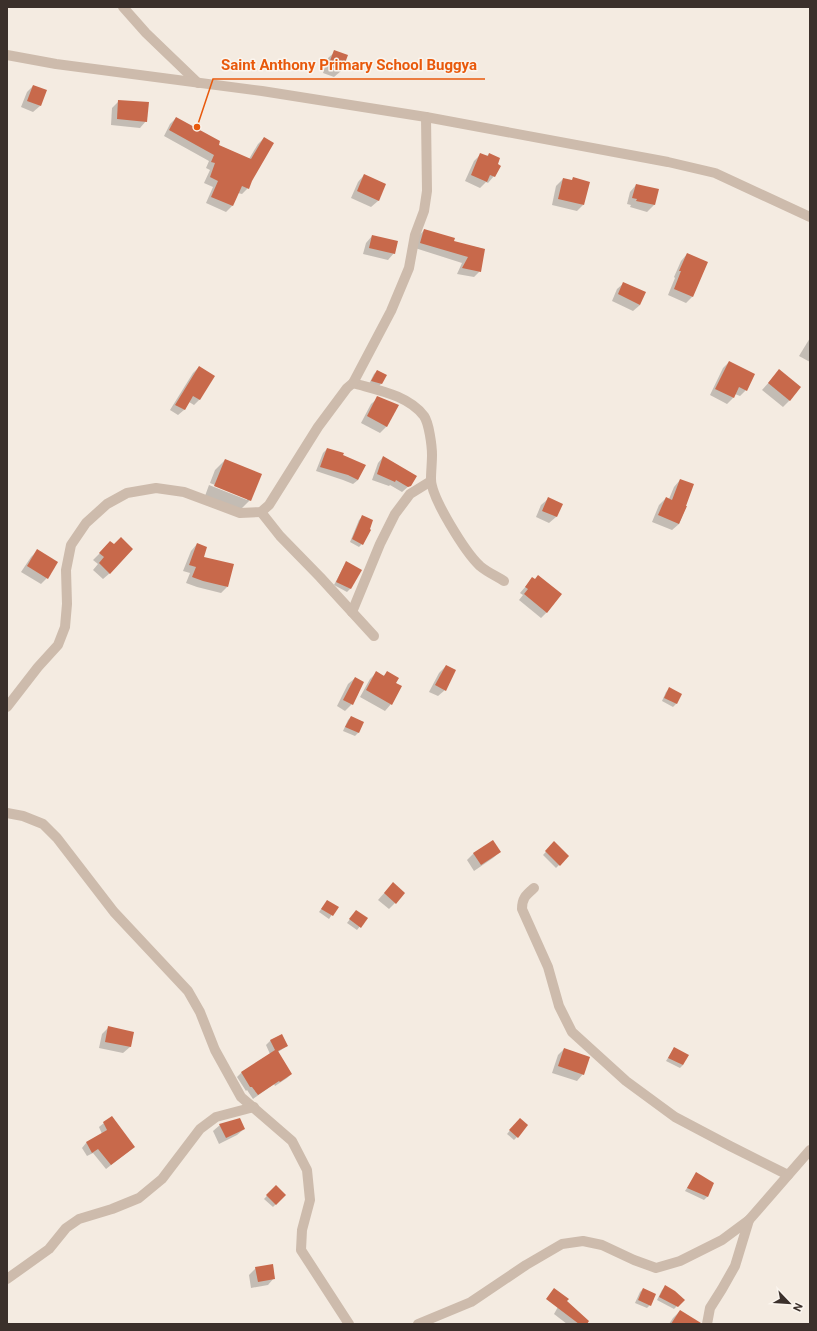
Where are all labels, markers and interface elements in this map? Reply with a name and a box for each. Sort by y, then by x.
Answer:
callout: Saint Anthony Primary School Buggya [213,52,485,79]
text: Saint Anthony Primary School Buggya [221,56,477,74]
north arrow [769,1283,809,1323]
text: N [790,1301,805,1313]

